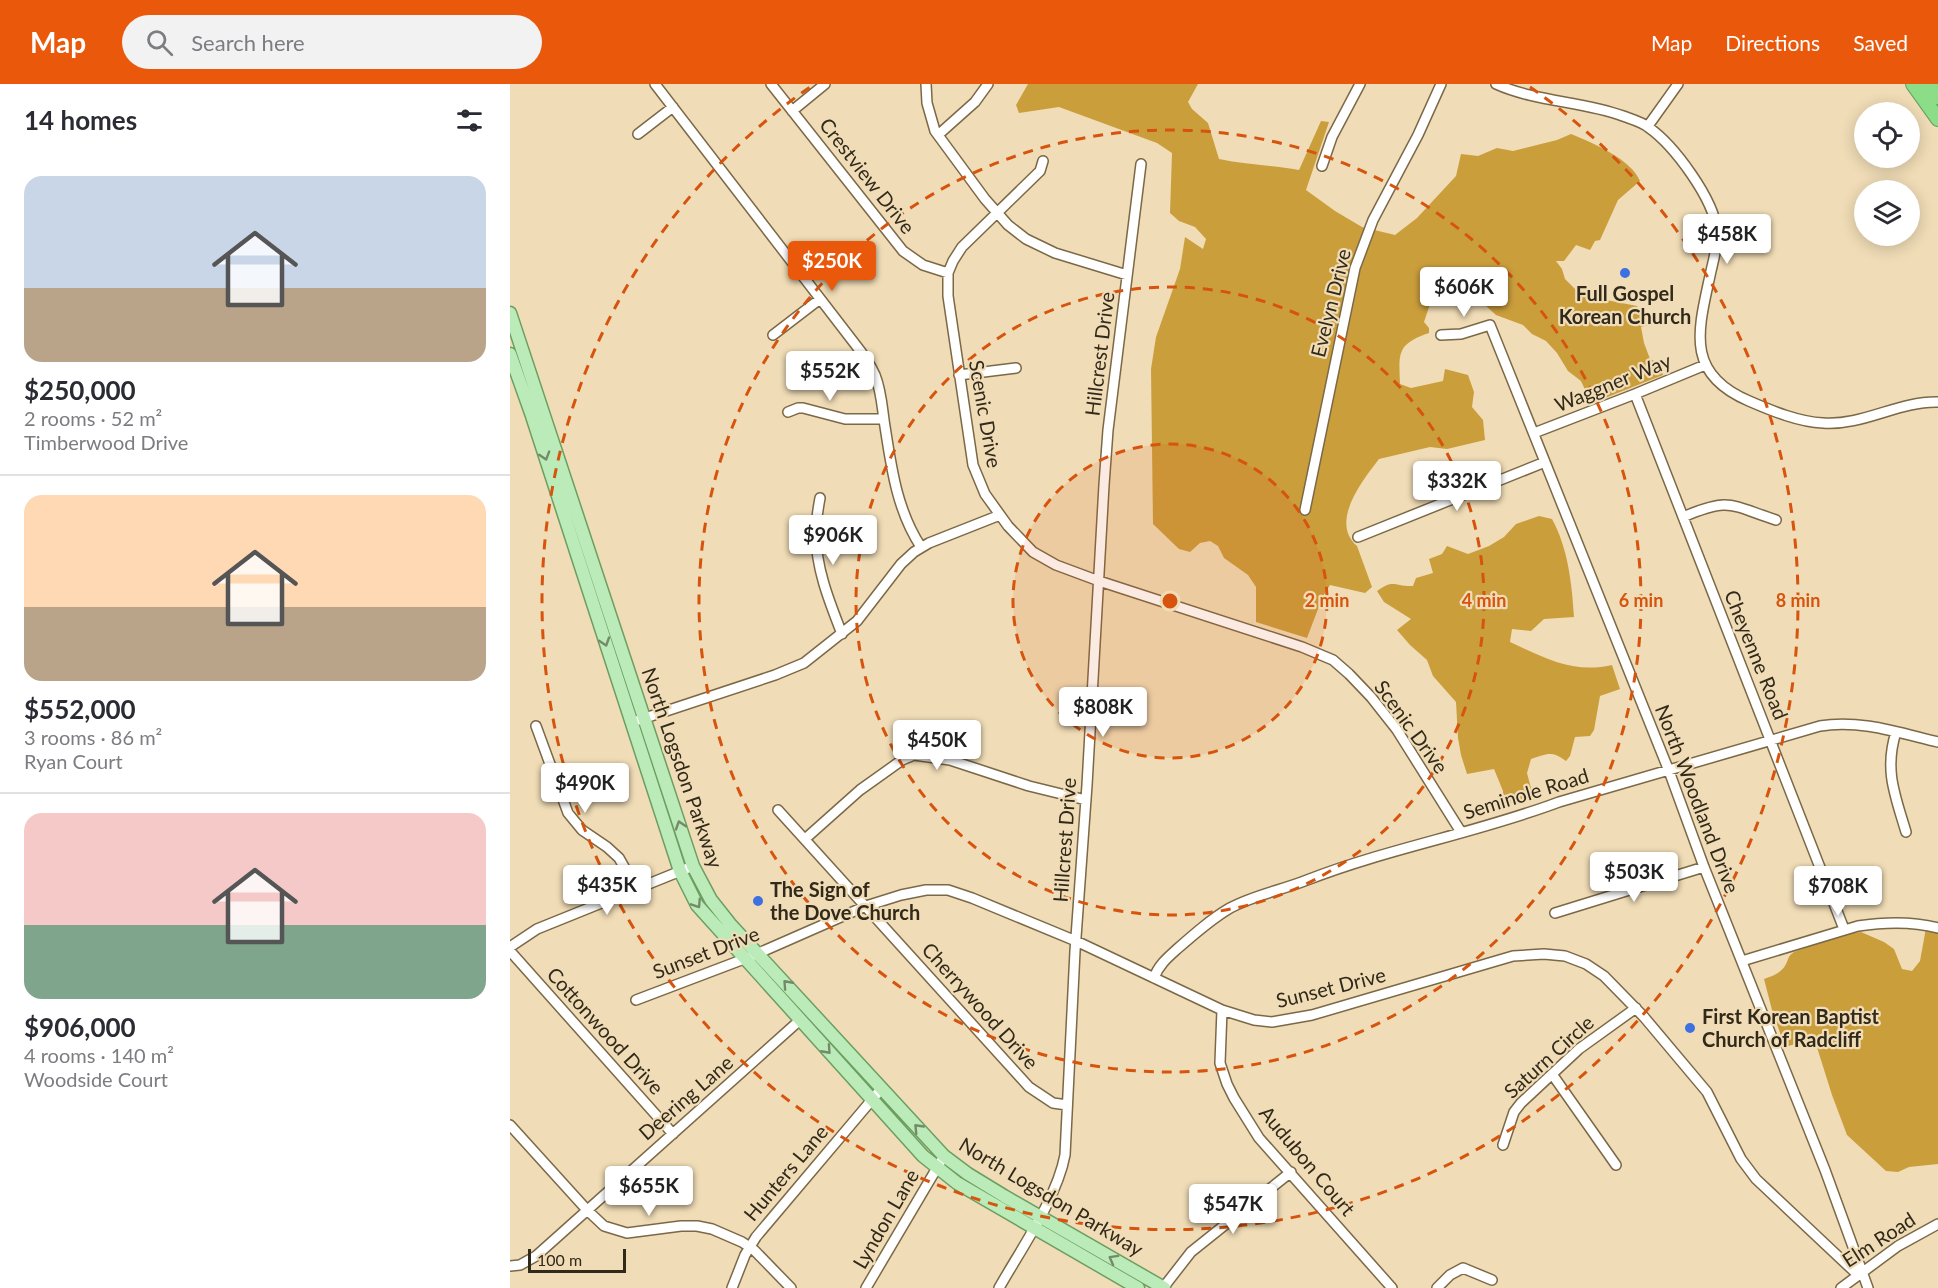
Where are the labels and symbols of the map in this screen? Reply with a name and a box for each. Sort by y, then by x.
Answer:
street label: Crestview Drive [815,113,920,238]
pin: $458K [1685,214,1769,265]
pin: $250K [790,241,874,292]
street label: Evelyn Drive [1305,246,1355,359]
marker: Full Gospel Korean Church [1618,266,1632,280]
pin: $606K [1422,267,1506,318]
place label: Full Gospel Korean Church [1559,281,1691,328]
street label: Hillcrest Drive [1079,290,1119,417]
street label: Waggner Way [1551,348,1675,416]
pin: $552K [788,351,872,402]
street label: Scenic Drive [965,358,1007,470]
one-way arrow [538,450,550,461]
pin: $332K [1415,461,1499,512]
pin: $906K [791,515,875,566]
street label: Cheyenne Road [1720,586,1794,723]
text: 2 min [1305,589,1349,611]
text: 4 min [1462,589,1506,611]
text: 6 min [1619,589,1663,611]
text: 8 min [1776,589,1820,611]
centre of rings [1160,591,1180,611]
one-way arrow [598,636,610,647]
street label: North Logsdon Parkway [637,664,729,872]
street label: Scenic Drive [1370,675,1454,778]
pin: $808K [1061,687,1145,738]
street label: North Woodland Drive [1651,701,1745,896]
pin: $450K [895,720,979,771]
pin: $490K [543,763,627,814]
street label: Seminole Road [1460,763,1591,824]
street label: Hillcrest Drive [1048,777,1080,903]
one-way arrow [674,820,687,831]
pin: $503K [1592,852,1676,903]
pin: $435K [565,865,649,916]
pin: $708K [1796,866,1880,917]
place label: The Sign of the Dove Church [770,877,920,924]
marker: The Sign of the Dove Church [751,894,765,908]
one-way arrow [690,898,701,909]
street label: Sunset Drive [649,921,762,983]
street label: Cherrywood Drive [918,937,1044,1074]
street label: Cottonwood Drive [542,962,669,1099]
street label: Sunset Drive [1273,962,1388,1012]
one-way arrow [783,980,794,991]
place label: First Korean Baptist Church of Radcliff [1702,1004,1880,1051]
street label: Saturn Circle [1499,1010,1598,1103]
marker: First Korean Baptist Church of Radcliff [1683,1021,1697,1035]
one-way arrow [820,1043,831,1053]
street label: Deering Lane [633,1050,737,1145]
street label: Audubon Court [1255,1101,1361,1220]
street label: Hunters Lane [738,1119,832,1225]
one-way arrow [914,1125,925,1136]
street label: North Logsdon Parkway [955,1132,1148,1261]
street label: Lyndon Lane [847,1165,923,1272]
pin: $655K [607,1166,691,1217]
pin: $547K [1191,1184,1275,1235]
street label: Elm Road [1837,1207,1919,1272]
scale bar [528,1246,626,1274]
one-way arrow [1109,1255,1119,1267]

